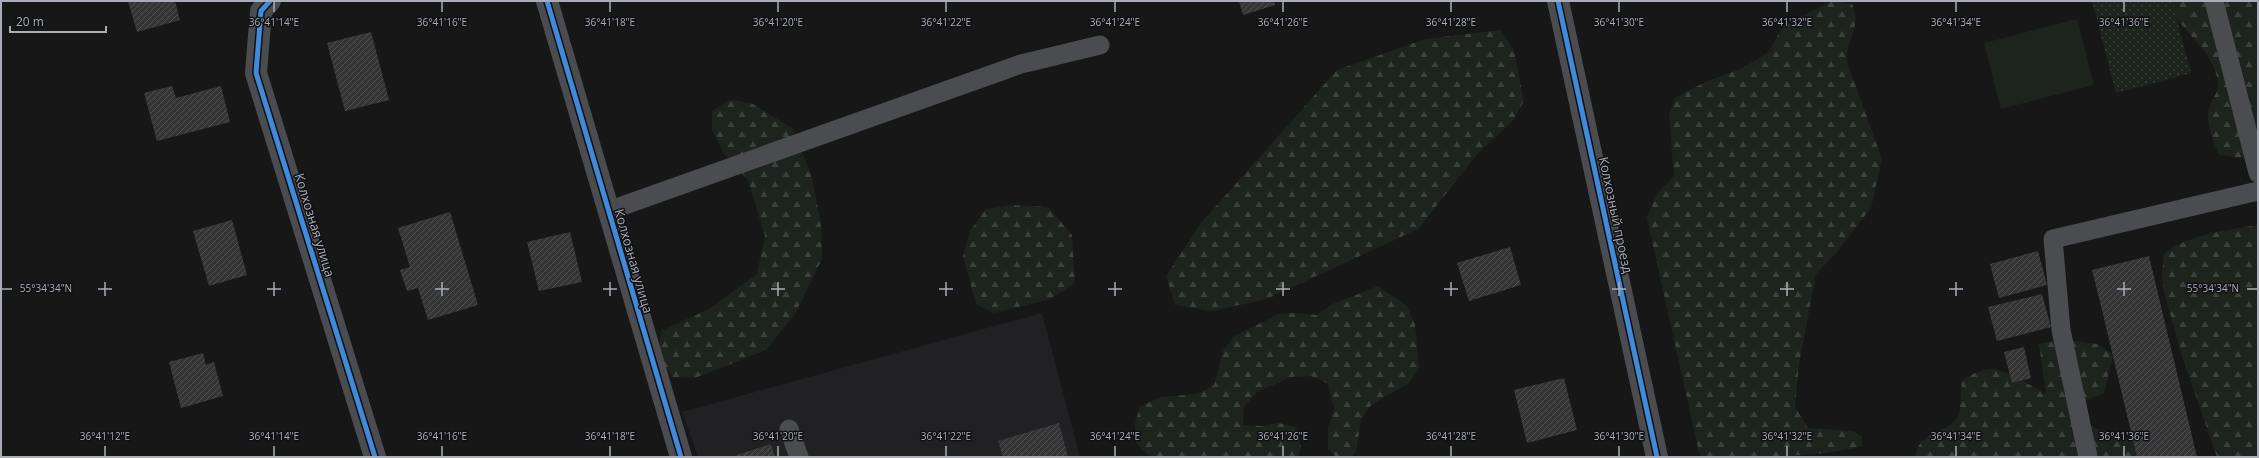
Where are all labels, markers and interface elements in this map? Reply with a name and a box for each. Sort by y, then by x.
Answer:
scale bar [10,8,106,34]
text: 20 m [16,13,44,30]
text: 36°41'14"E [249,15,299,29]
text: 36°41'16"E [417,15,467,29]
text: 36°41'18"E [585,15,635,29]
text: 36°41'20"E [753,15,803,29]
text: 36°41'22"E [921,15,971,29]
text: 36°41'24"E [1090,15,1140,29]
text: 36°41'26"E [1258,15,1308,29]
text: 36°41'28"E [1426,15,1476,29]
text: 36°41'30"E [1594,15,1644,29]
text: 36°41'32"E [1762,15,1812,29]
text: 36°41'34"E [1931,15,1981,29]
text: 36°41'36"E [2099,15,2149,29]
street label: Колхозный проезд [1595,155,1637,276]
street label: Колхозная улица [291,171,339,279]
street label: Колхозная улица [611,207,657,315]
text: 55°34'34"N [20,281,72,295]
text: 55°34'34"N [2187,281,2239,295]
text: 36°41'12"E [80,429,130,443]
text: 36°41'14"E [249,429,299,443]
text: 36°41'16"E [417,429,467,443]
text: 36°41'18"E [585,429,635,443]
text: 36°41'20"E [753,429,803,443]
text: 36°41'22"E [921,429,971,443]
text: 36°41'24"E [1090,429,1140,443]
text: 36°41'26"E [1258,429,1308,443]
text: 36°41'28"E [1426,429,1476,443]
text: 36°41'30"E [1594,429,1644,443]
text: 36°41'32"E [1762,429,1812,443]
text: 36°41'34"E [1931,429,1981,443]
text: 36°41'36"E [2099,429,2149,443]

